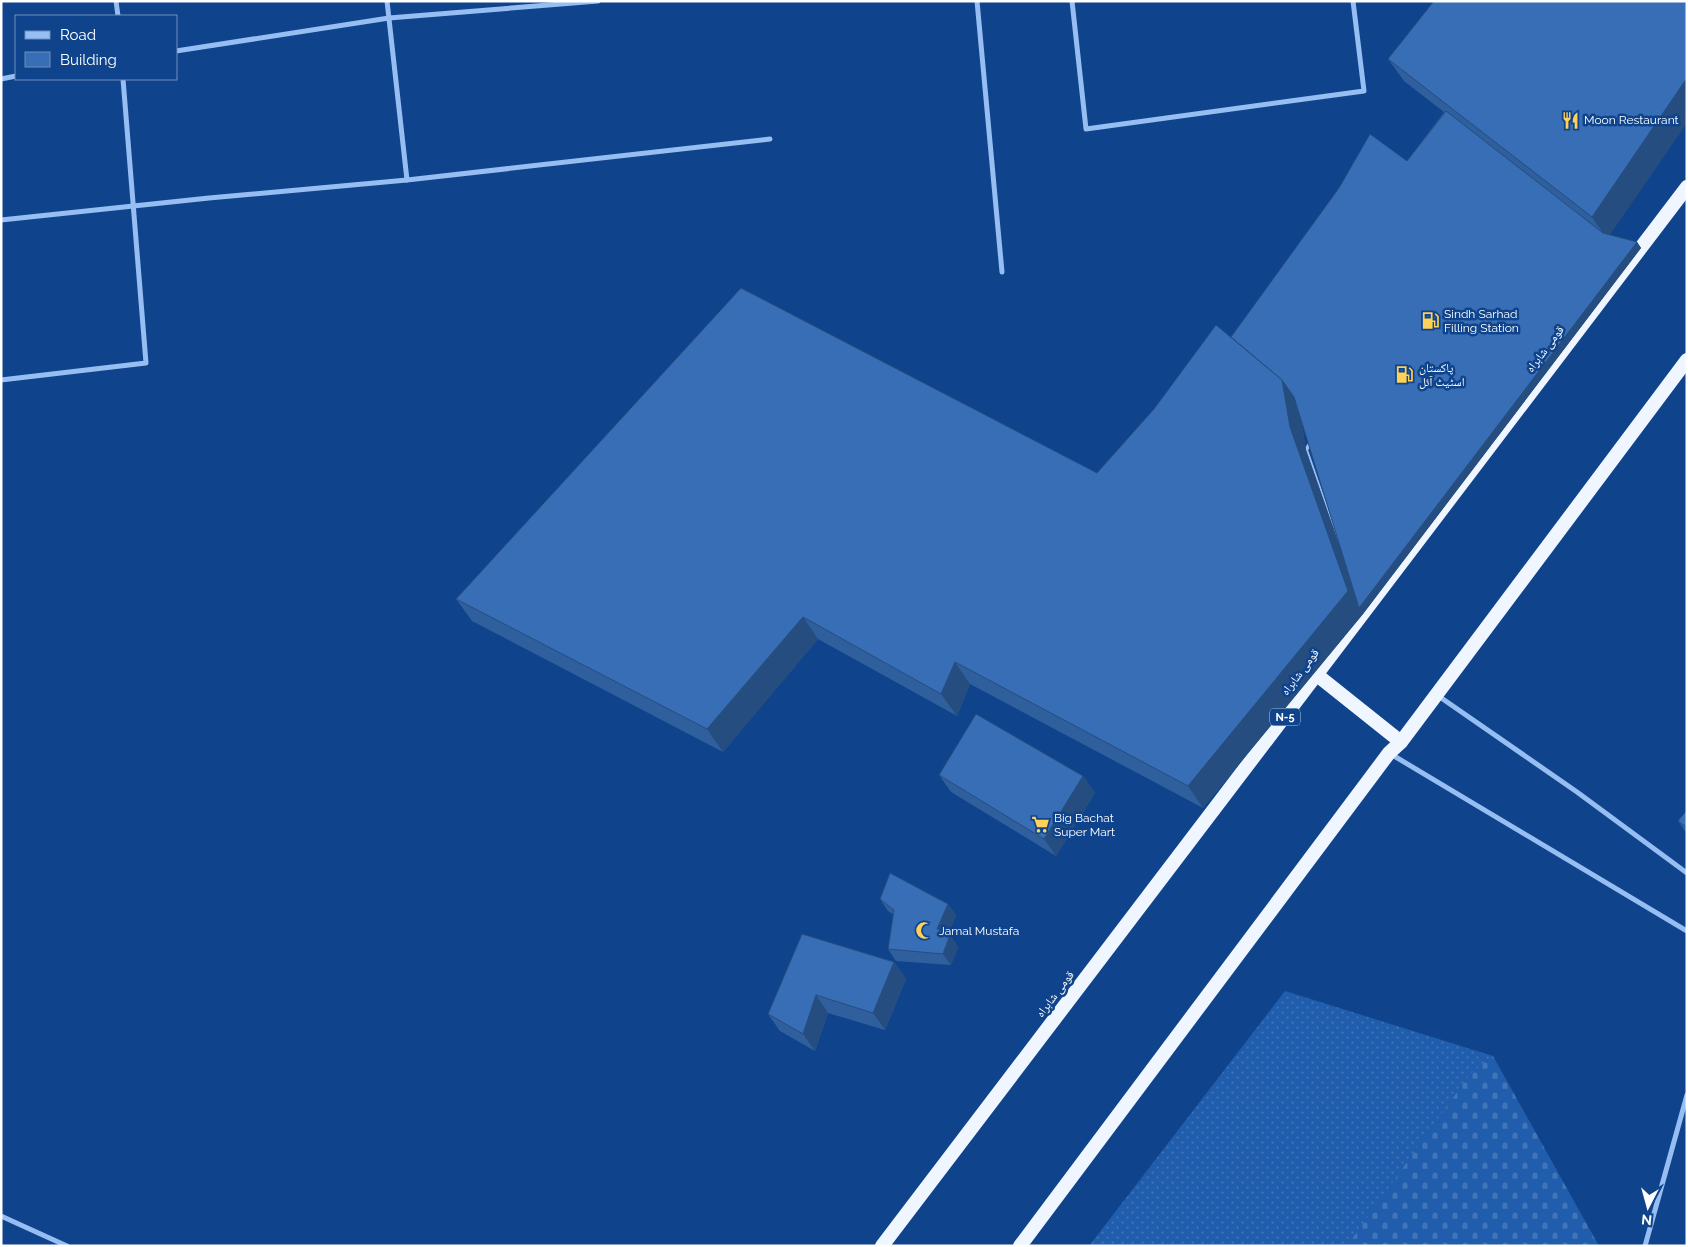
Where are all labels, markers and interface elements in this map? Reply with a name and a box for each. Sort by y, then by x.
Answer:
legend [15,15,178,80]
text: Road [60,26,96,44]
text: Building [60,51,117,69]
restaurant icon: Moon Restaurant [1560,110,1580,130]
place label: Moon Restaurant [1584,113,1679,127]
place label: Sindh Sarhad Filling Station [1444,307,1519,335]
fuel station icon: Sindh Sarhad Filling Station [1420,311,1440,331]
street label: قومی شاہراہ [1523,323,1567,375]
place label: پاکستان اسٹیٹ آئل [1419,361,1465,389]
fuel station icon: پاکستان اسٹیٹ آئل [1395,365,1415,385]
street label: قومی شاہراہ [1278,646,1322,698]
road number: N-5 [1270,709,1300,726]
place label: Big Bachat Super Mart [1054,811,1115,839]
supermarket icon: Big Bachat Super Mart [1030,815,1050,835]
mosque icon: Jamal Mustafa [915,921,935,941]
place label: Jamal Mustafa [939,924,1019,938]
street label: قومی شاہراہ [1033,968,1077,1020]
north arrow [1623,1182,1673,1232]
text: N [1640,1211,1653,1228]

